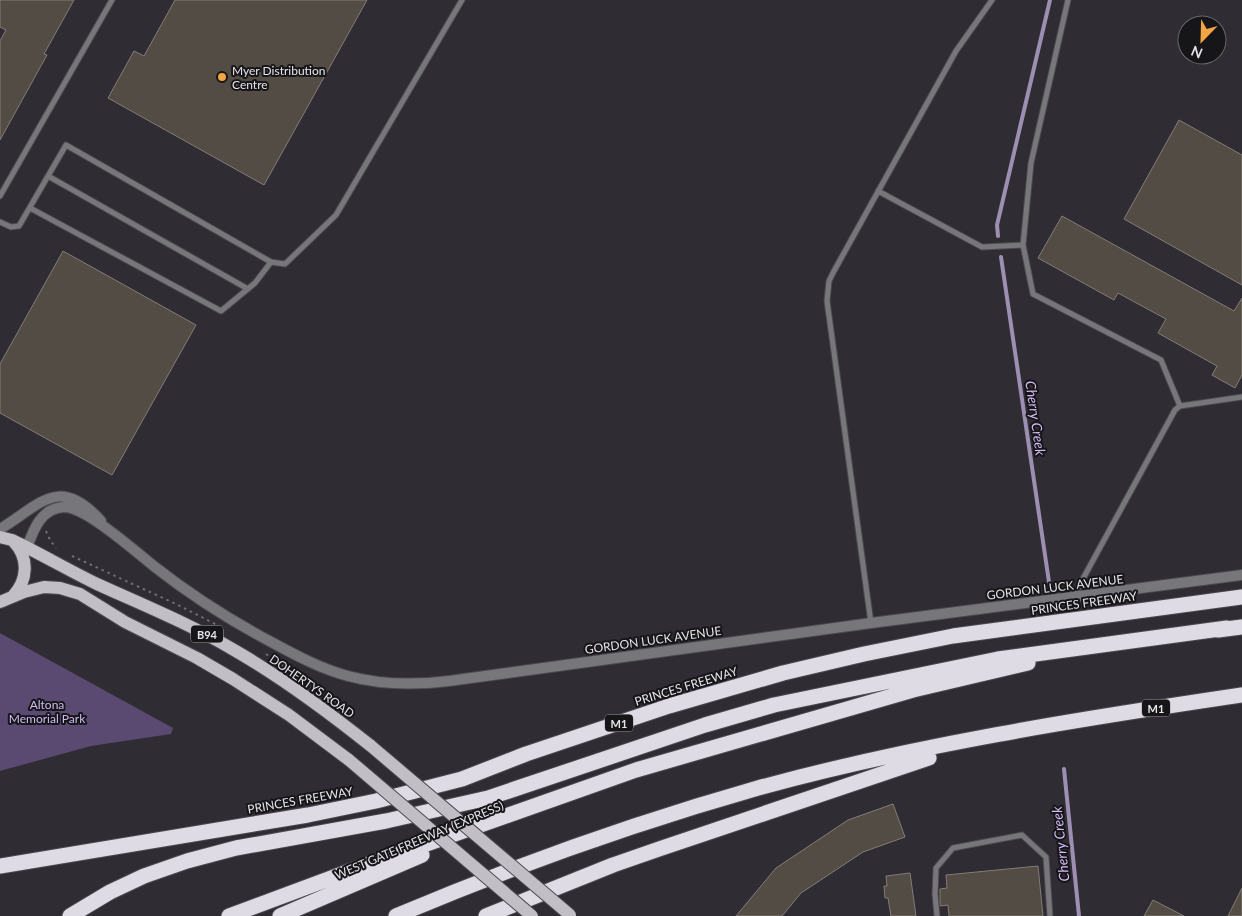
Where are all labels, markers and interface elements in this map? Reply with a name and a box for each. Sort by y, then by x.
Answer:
north arrow [1177,15,1227,65]
text: N [1188,42,1205,62]
place label: Myer Distribution Centre [232,63,325,92]
marker: Myer Distribution Centre [216,71,228,83]
water label: Cherry Creek [1022,380,1050,457]
street label: GORDON LUCK AVENUE [986,571,1124,603]
street label: PRINCES FREEWAY [1030,588,1138,618]
street label: GORDON LUCK AVENUE [584,623,722,657]
road number: B94 [191,626,223,642]
street label: DOHERTYS ROAD [267,651,357,721]
street label: PRINCES FREEWAY [633,663,740,709]
park label: Altona Memorial Park [9,697,86,726]
road number: M1 [1142,700,1170,716]
road number: M1 [605,714,633,731]
street label: PRINCES FREEWAY [246,783,354,817]
street label: WEST GATE FREEWAY (EXPRESS) [332,798,506,882]
water label: Cherry Creek [1048,805,1072,882]

